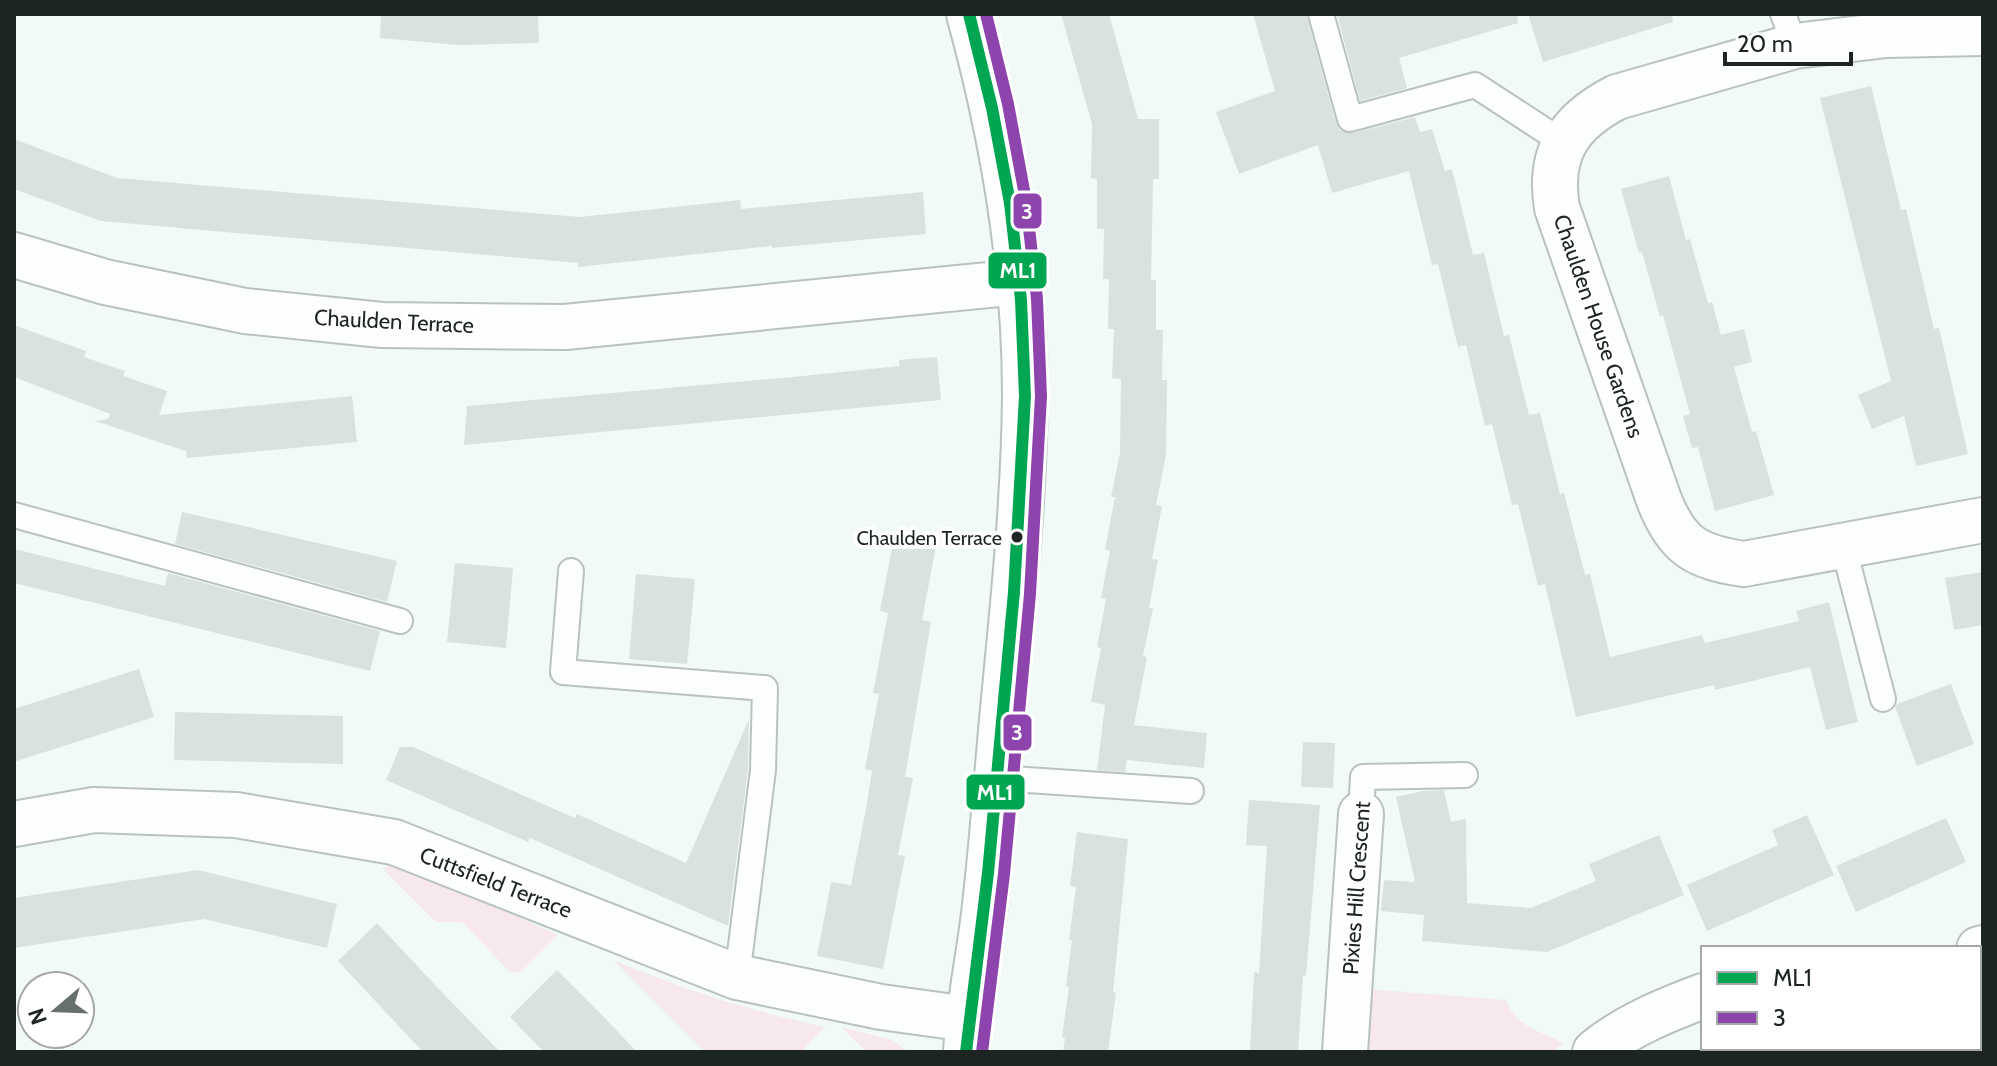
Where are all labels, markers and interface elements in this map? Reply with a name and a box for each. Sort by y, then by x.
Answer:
scale bar [1725,16,1851,66]
text: 20 m [1737,29,1793,58]
line badge: 3 [1012,192,1043,230]
text: 3 [1021,198,1033,225]
street label: Chaulden House Gardens [1548,211,1649,441]
line badge: ML1 [987,251,1048,290]
text: ML1 [1000,257,1036,284]
street label: Chaulden Terrace [313,304,475,339]
place label: Chaulden Terrace [857,526,1002,550]
marker: Chaulden Terrace [1009,529,1025,545]
line badge: 3 [1002,713,1033,752]
text: 3 [1011,719,1023,746]
line badge: ML1 [965,773,1026,811]
text: ML1 [977,779,1013,806]
street label: Pixies Hill Crescent [1337,800,1376,976]
street label: Cuttsfield Terrace [416,841,576,924]
legend [1701,946,1981,1050]
text: ML1 [1773,963,1812,992]
north arrow [16,970,96,1050]
text: 3 [1773,1003,1786,1032]
text: N [22,1005,53,1028]

